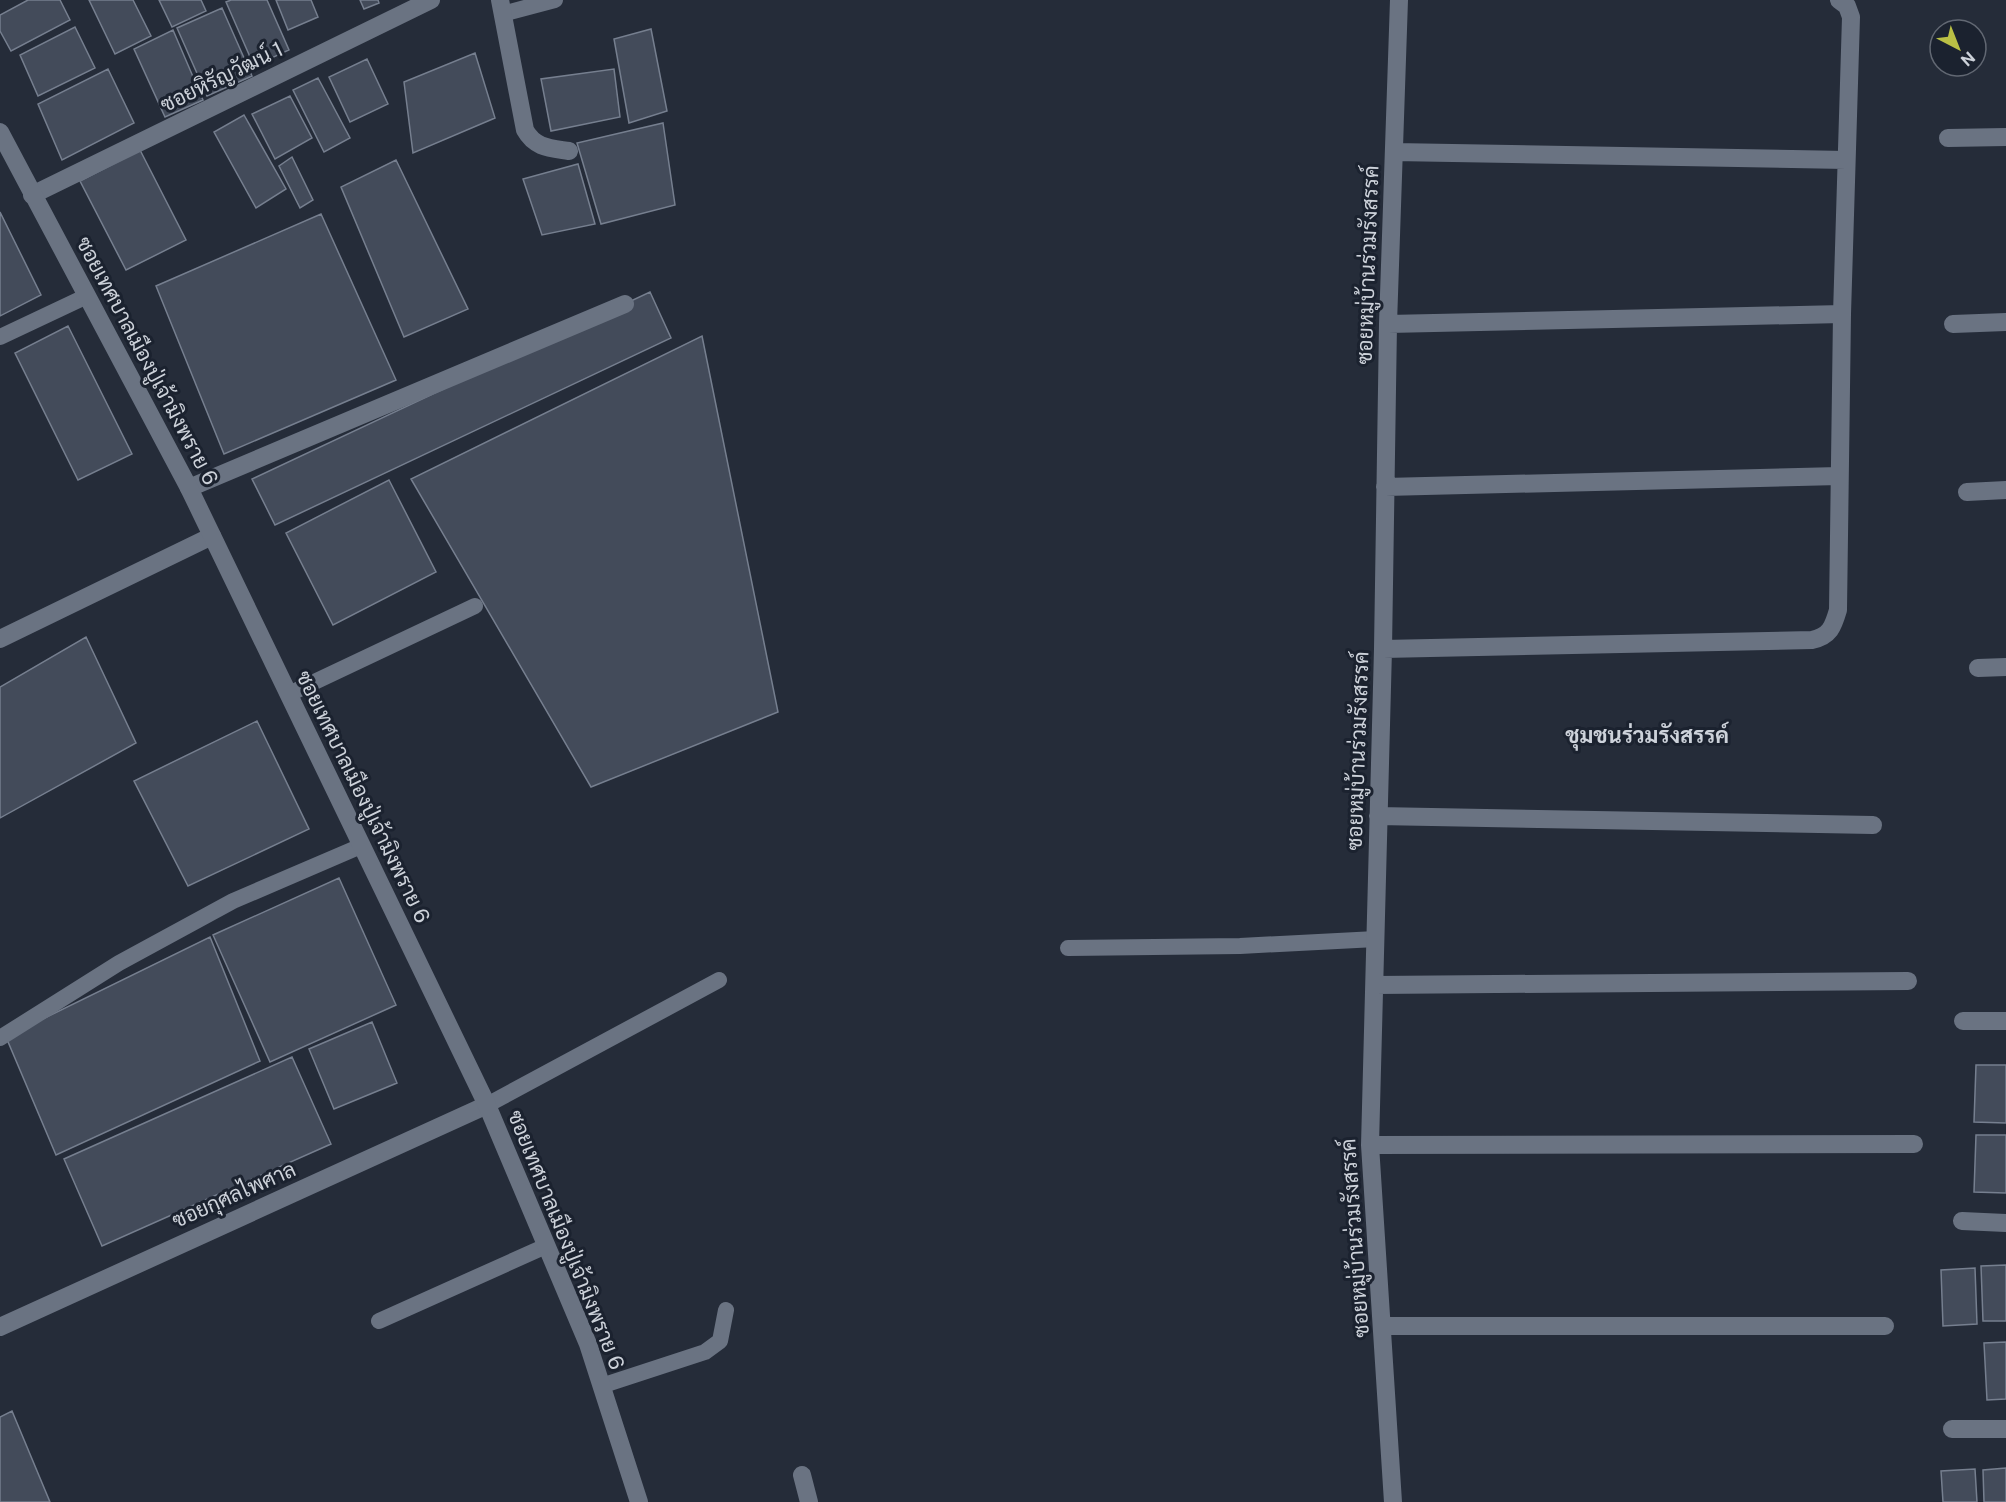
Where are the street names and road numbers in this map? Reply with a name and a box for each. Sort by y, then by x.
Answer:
street label: ซอยหิรัญวัฒน์ 1 [156,35,287,117]
street label: ซอยหมู่บ้านร่วมรังสรรค์ [1351,165,1386,365]
street label: ซอยเทศบาลเมืองปู่เจ้ามิงพราย 6 [69,232,225,491]
street label: ซอยหมู่บ้านร่วมรังสรรค์ [1341,651,1376,851]
street label: ซอยเทศบาลเมืองปู่เจ้ามิงพราย 6 [289,666,436,928]
street label: ซอยเทศบาลเมืองปู่เจ้ามิงพราย 6 [500,1106,631,1374]
street label: ซอยหมู่บ้านร่วมรังสรรค์ [1334,1138,1377,1338]
street label: ซอยกุศลไพศาล [168,1156,300,1235]

